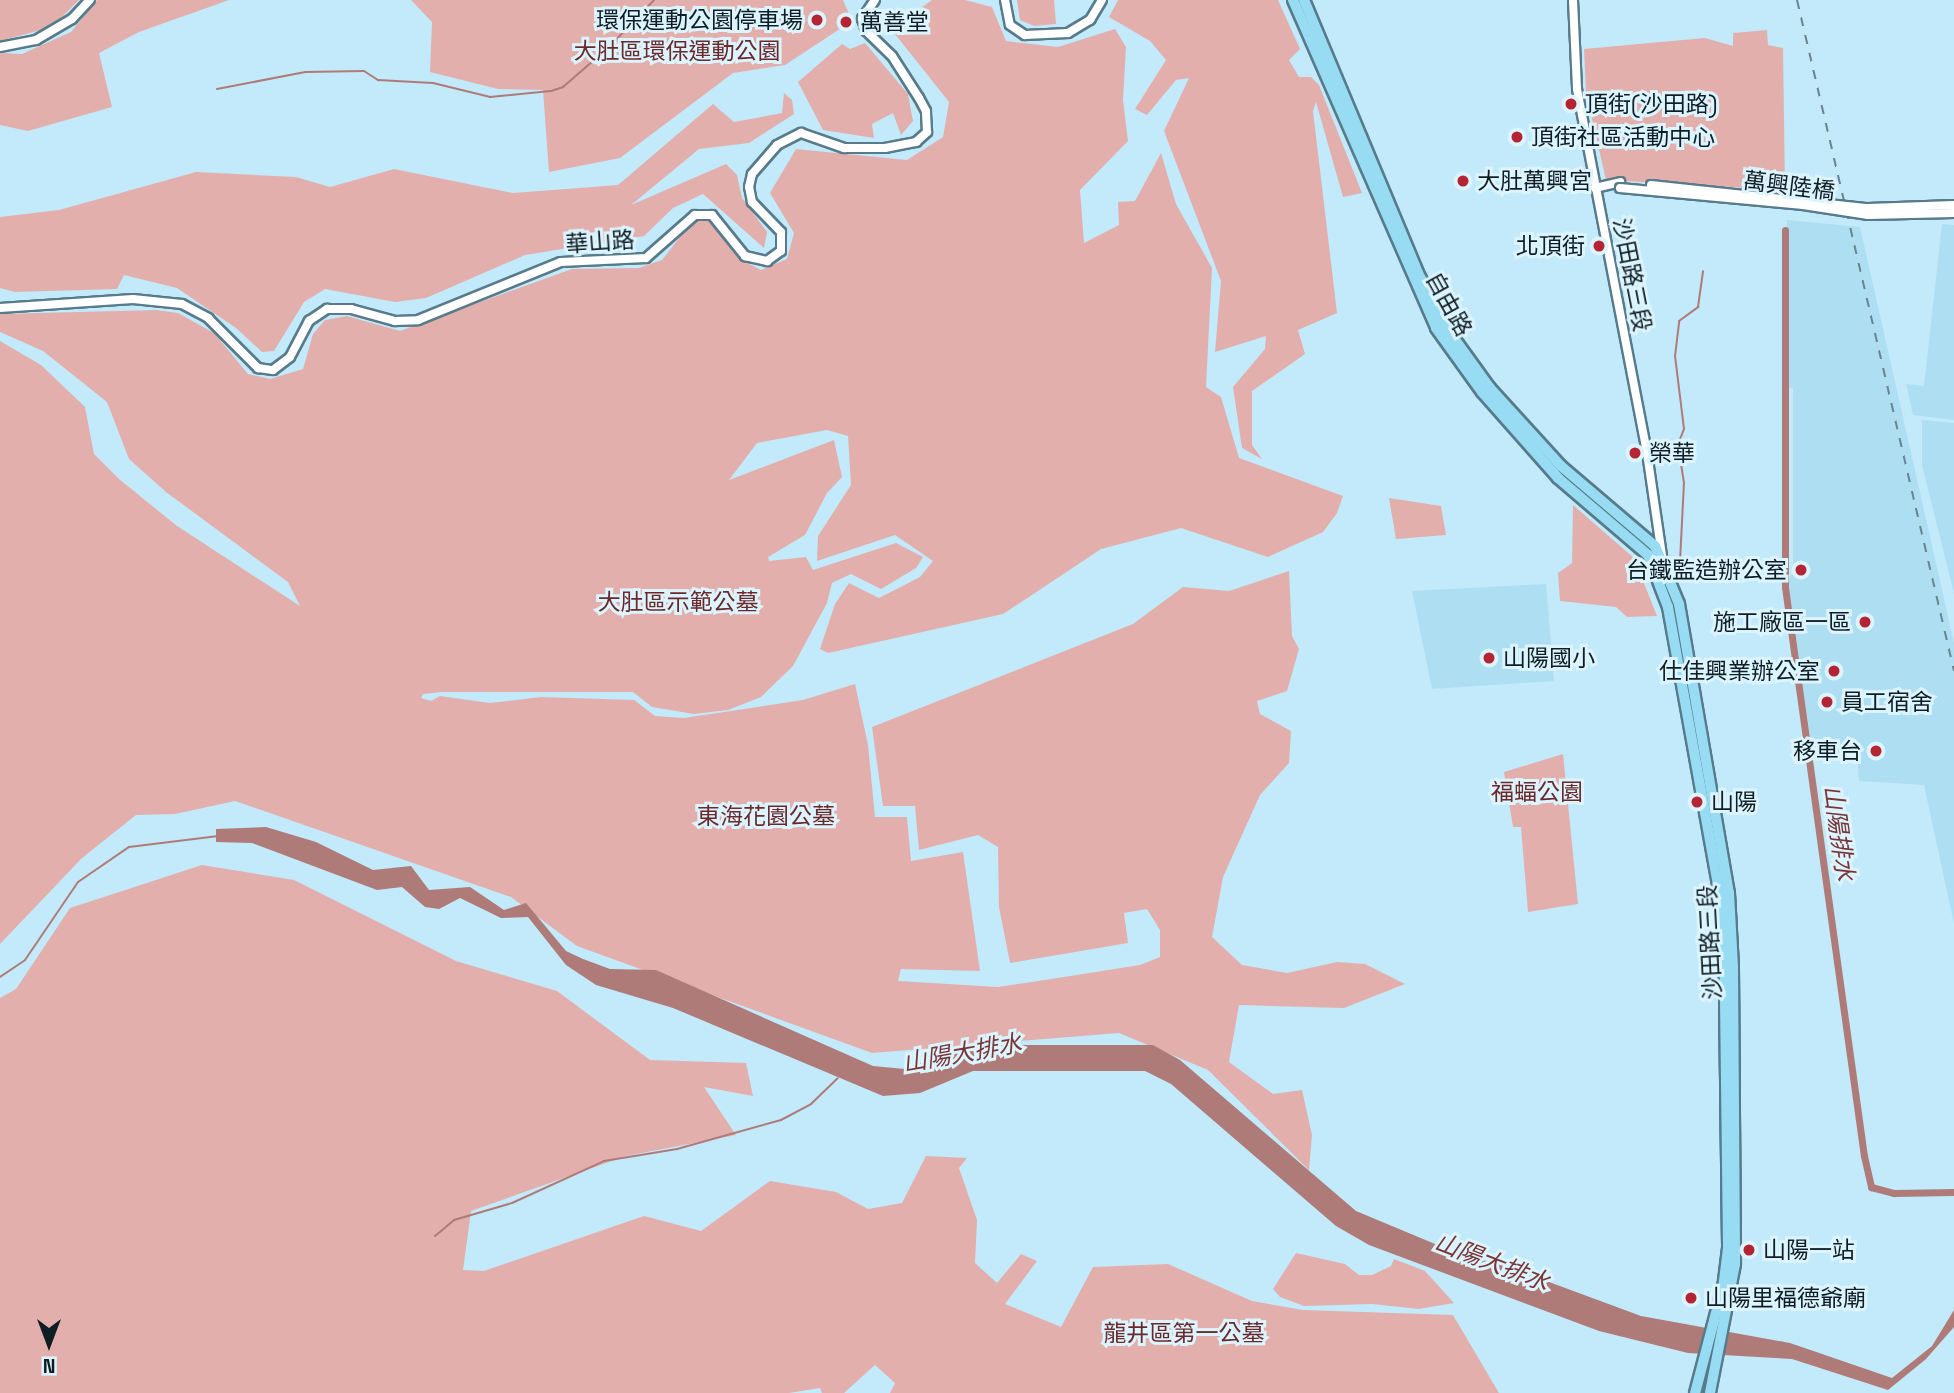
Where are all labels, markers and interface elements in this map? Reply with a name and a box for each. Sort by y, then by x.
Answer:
place label: 環保運動公園停車場 [596,6,803,34]
place label: 萬善堂 [860,8,929,36]
marker: 環保運動公園停車場 [809,12,825,28]
marker: 萬善堂 [838,14,854,30]
park label: 大肚區環保運動公園 [574,37,780,65]
place label: 頂街(沙田路) [1585,90,1717,118]
marker: 頂街(沙田路) [1563,96,1579,112]
place label: 頂街社區活動中心 [1531,123,1715,151]
marker: 頂街社區活動中心 [1509,129,1525,145]
place label: 大肚萬興宮 [1477,167,1592,195]
street label: 萬興陸橋 [1742,167,1836,205]
marker: 大肚萬興宮 [1455,173,1471,189]
street label: 沙田路三段 [1607,216,1657,334]
street label: 華山路 [565,226,635,258]
place label: 北頂街 [1516,232,1585,260]
marker: 北頂街 [1591,238,1607,254]
street label: 自由路 [1420,267,1478,341]
place label: 榮華 [1649,439,1695,467]
marker: 榮華 [1627,445,1643,461]
place label: 台鐵監造辦公室 [1626,556,1787,584]
marker: 台鐵監造辦公室 [1793,562,1809,578]
park label: 大肚區示範公墓 [598,588,758,616]
place label: 施工廠區一區 [1713,608,1851,636]
marker: 施工廠區一區 [1857,614,1873,630]
place label: 山陽國小 [1503,644,1595,672]
marker: 山陽國小 [1481,650,1497,666]
place label: 仕佳興業辦公室 [1659,657,1820,685]
marker: 仕佳興業辦公室 [1826,663,1842,679]
place label: 員工宿舍 [1841,688,1933,716]
marker: 員工宿舍 [1819,694,1835,710]
place label: 移車台 [1793,737,1862,765]
marker: 移車台 [1868,743,1884,759]
park label: 福蝠公園 [1491,778,1583,806]
water label: 山陽排水 [1818,783,1860,883]
place label: 山陽 [1711,788,1757,816]
marker: 山陽 [1689,794,1705,810]
park label: 東海花園公墓 [697,802,835,830]
street label: 沙田路三段 [1693,884,1727,1000]
water label: 山陽大排水 [900,1028,1024,1078]
water label: 山陽大排水 [1431,1227,1553,1297]
place label: 山陽一站 [1763,1236,1855,1264]
marker: 山陽一站 [1741,1242,1757,1258]
place label: 山陽里福德爺廟 [1705,1284,1866,1312]
marker: 山陽里福德爺廟 [1683,1290,1699,1306]
north arrow [14,1309,84,1379]
park label: 龍井區第一公墓 [1104,1319,1264,1347]
text: N [43,1353,55,1378]

